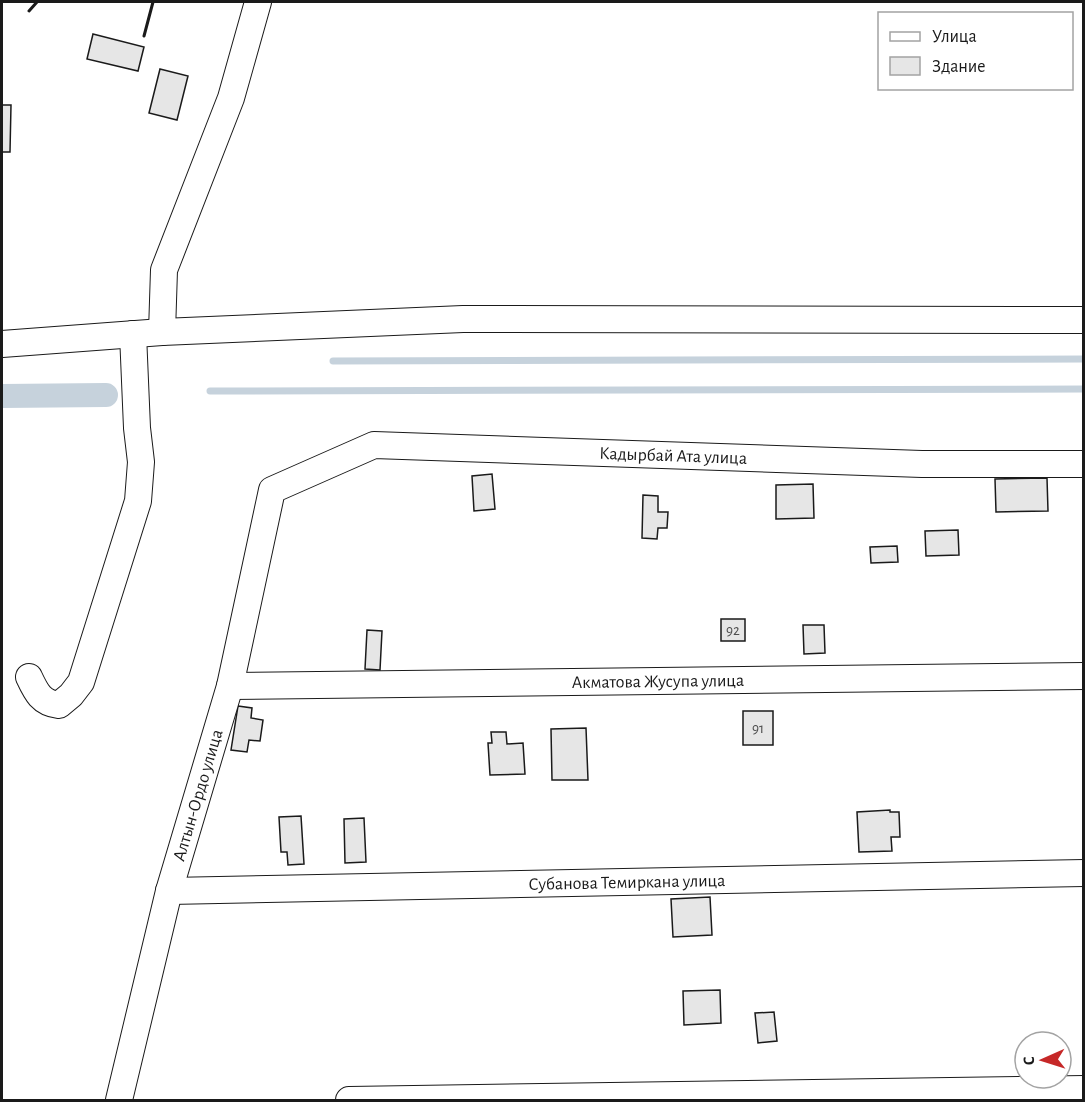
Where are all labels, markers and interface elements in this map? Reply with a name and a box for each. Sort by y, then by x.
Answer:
legend [878,12,1073,90]
text: Улица [932,28,977,46]
text: Здание [932,58,986,76]
street label: Кадырбай Ата улица [599,445,747,468]
house number: 92 [726,623,740,638]
street label: Акматова Жусупа улица [572,672,744,692]
house number: 91 [752,721,764,736]
street label: Алтын-Ордо улица [170,727,227,863]
street label: Субанова Темиркана улица [528,872,726,894]
north arrow [1013,1030,1073,1090]
text: С [1021,1056,1037,1066]

